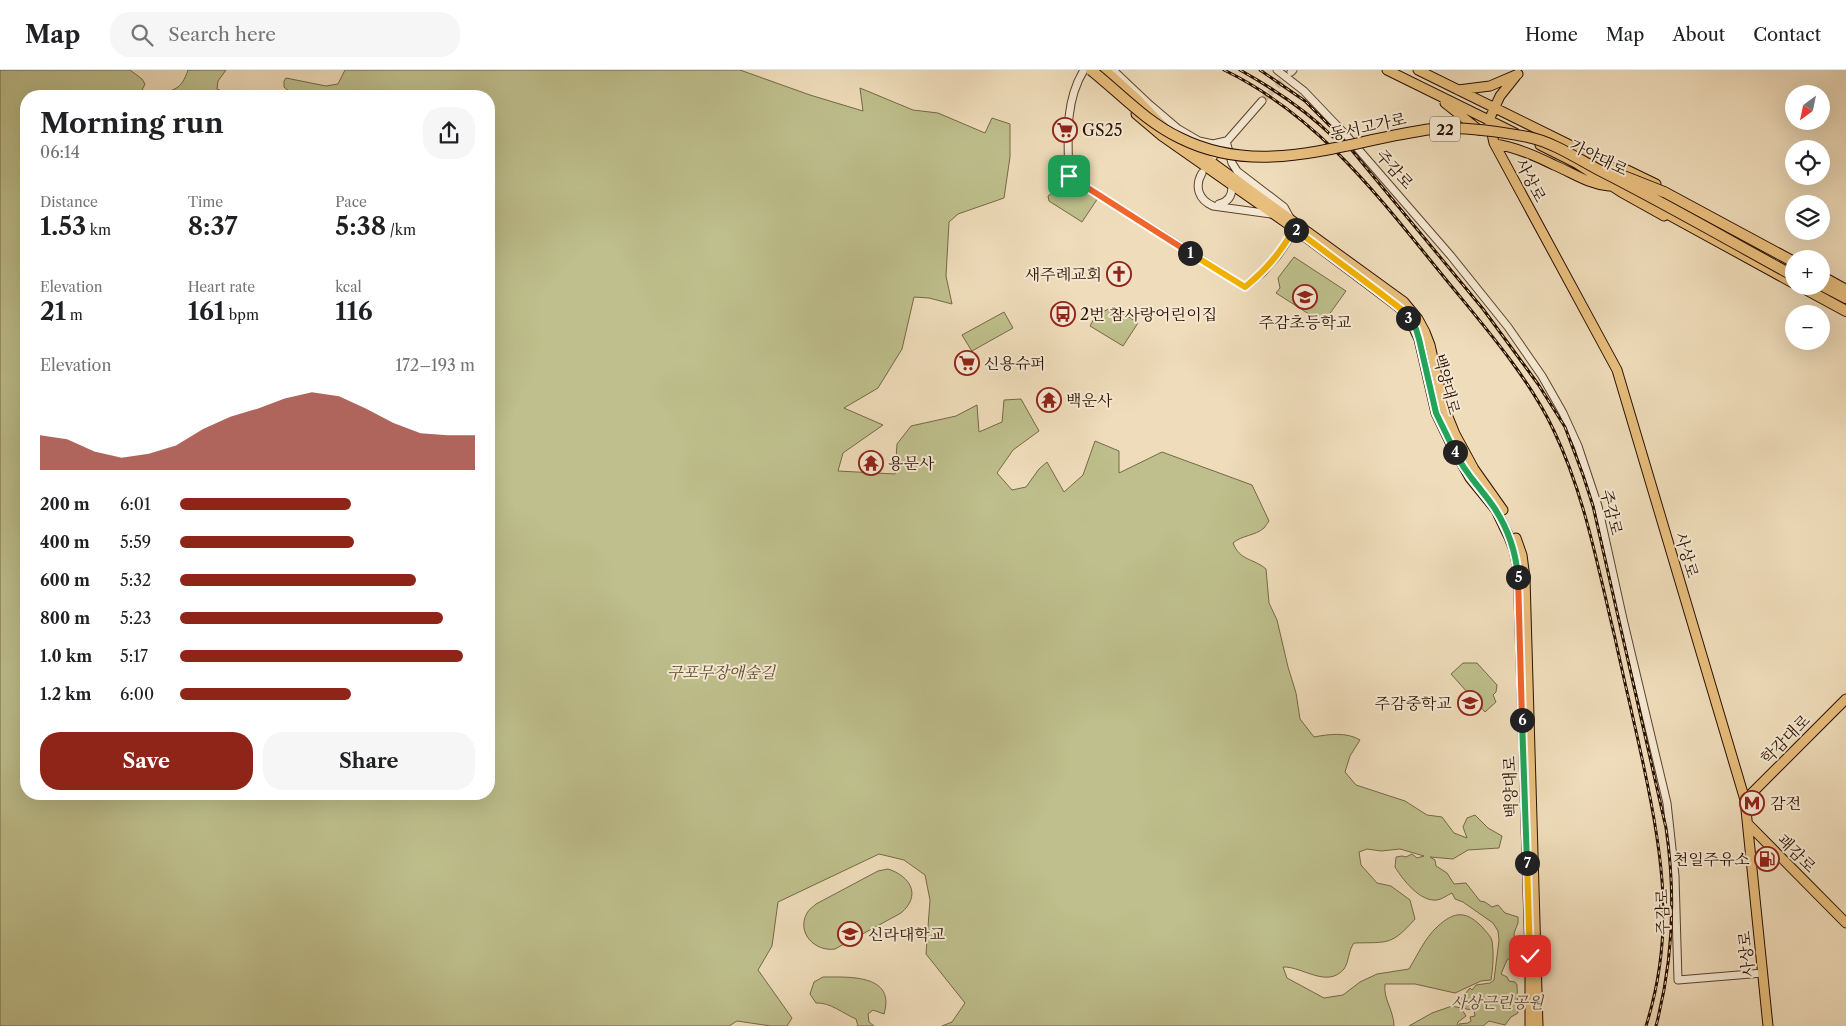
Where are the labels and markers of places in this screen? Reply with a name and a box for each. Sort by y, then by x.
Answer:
supermarket icon: GS25 [1052,117,1078,143]
place label: GS25 [1082,120,1122,140]
pin [1048,155,1090,197]
pin: 2 [1284,218,1308,242]
pin: 1 [1178,240,1202,266]
church icon: 새주례교회 [1106,261,1132,287]
place label: 새주례교회 [1025,264,1102,284]
school or university icon: 주감초등학교 [1292,284,1318,310]
bus stop icon: 2번 참사랑어린이집 [1050,301,1076,327]
place label: 2번 참사랑어린이집 [1080,304,1217,324]
pin: 3 [1396,306,1420,330]
place label: 주감초등학교 [1259,312,1351,332]
supermarket icon: 신용슈퍼 [954,350,980,376]
place label: 신용슈퍼 [984,353,1046,373]
temple icon: 백운사 [1036,387,1062,413]
place label: 백운사 [1066,390,1113,410]
pin: 4 [1442,440,1468,464]
temple icon: 용문사 [858,450,884,476]
place label: 용문사 [888,453,935,473]
pin: 5 [1506,564,1530,590]
school or university icon: 주감중학교 [1457,690,1483,716]
place label: 주감중학교 [1375,693,1452,713]
pin: 6 [1510,708,1534,732]
metro station icon: 감전 [1739,790,1765,816]
place label: 감전 [1770,793,1801,813]
fuel station icon: 천일주유소 [1754,846,1780,872]
place label: 천일주유소 [1673,849,1750,869]
pin: 7 [1514,850,1540,876]
school or university icon: 신라대학교 [837,921,863,947]
place label: 신라대학교 [868,924,945,944]
pin [1509,935,1551,977]

